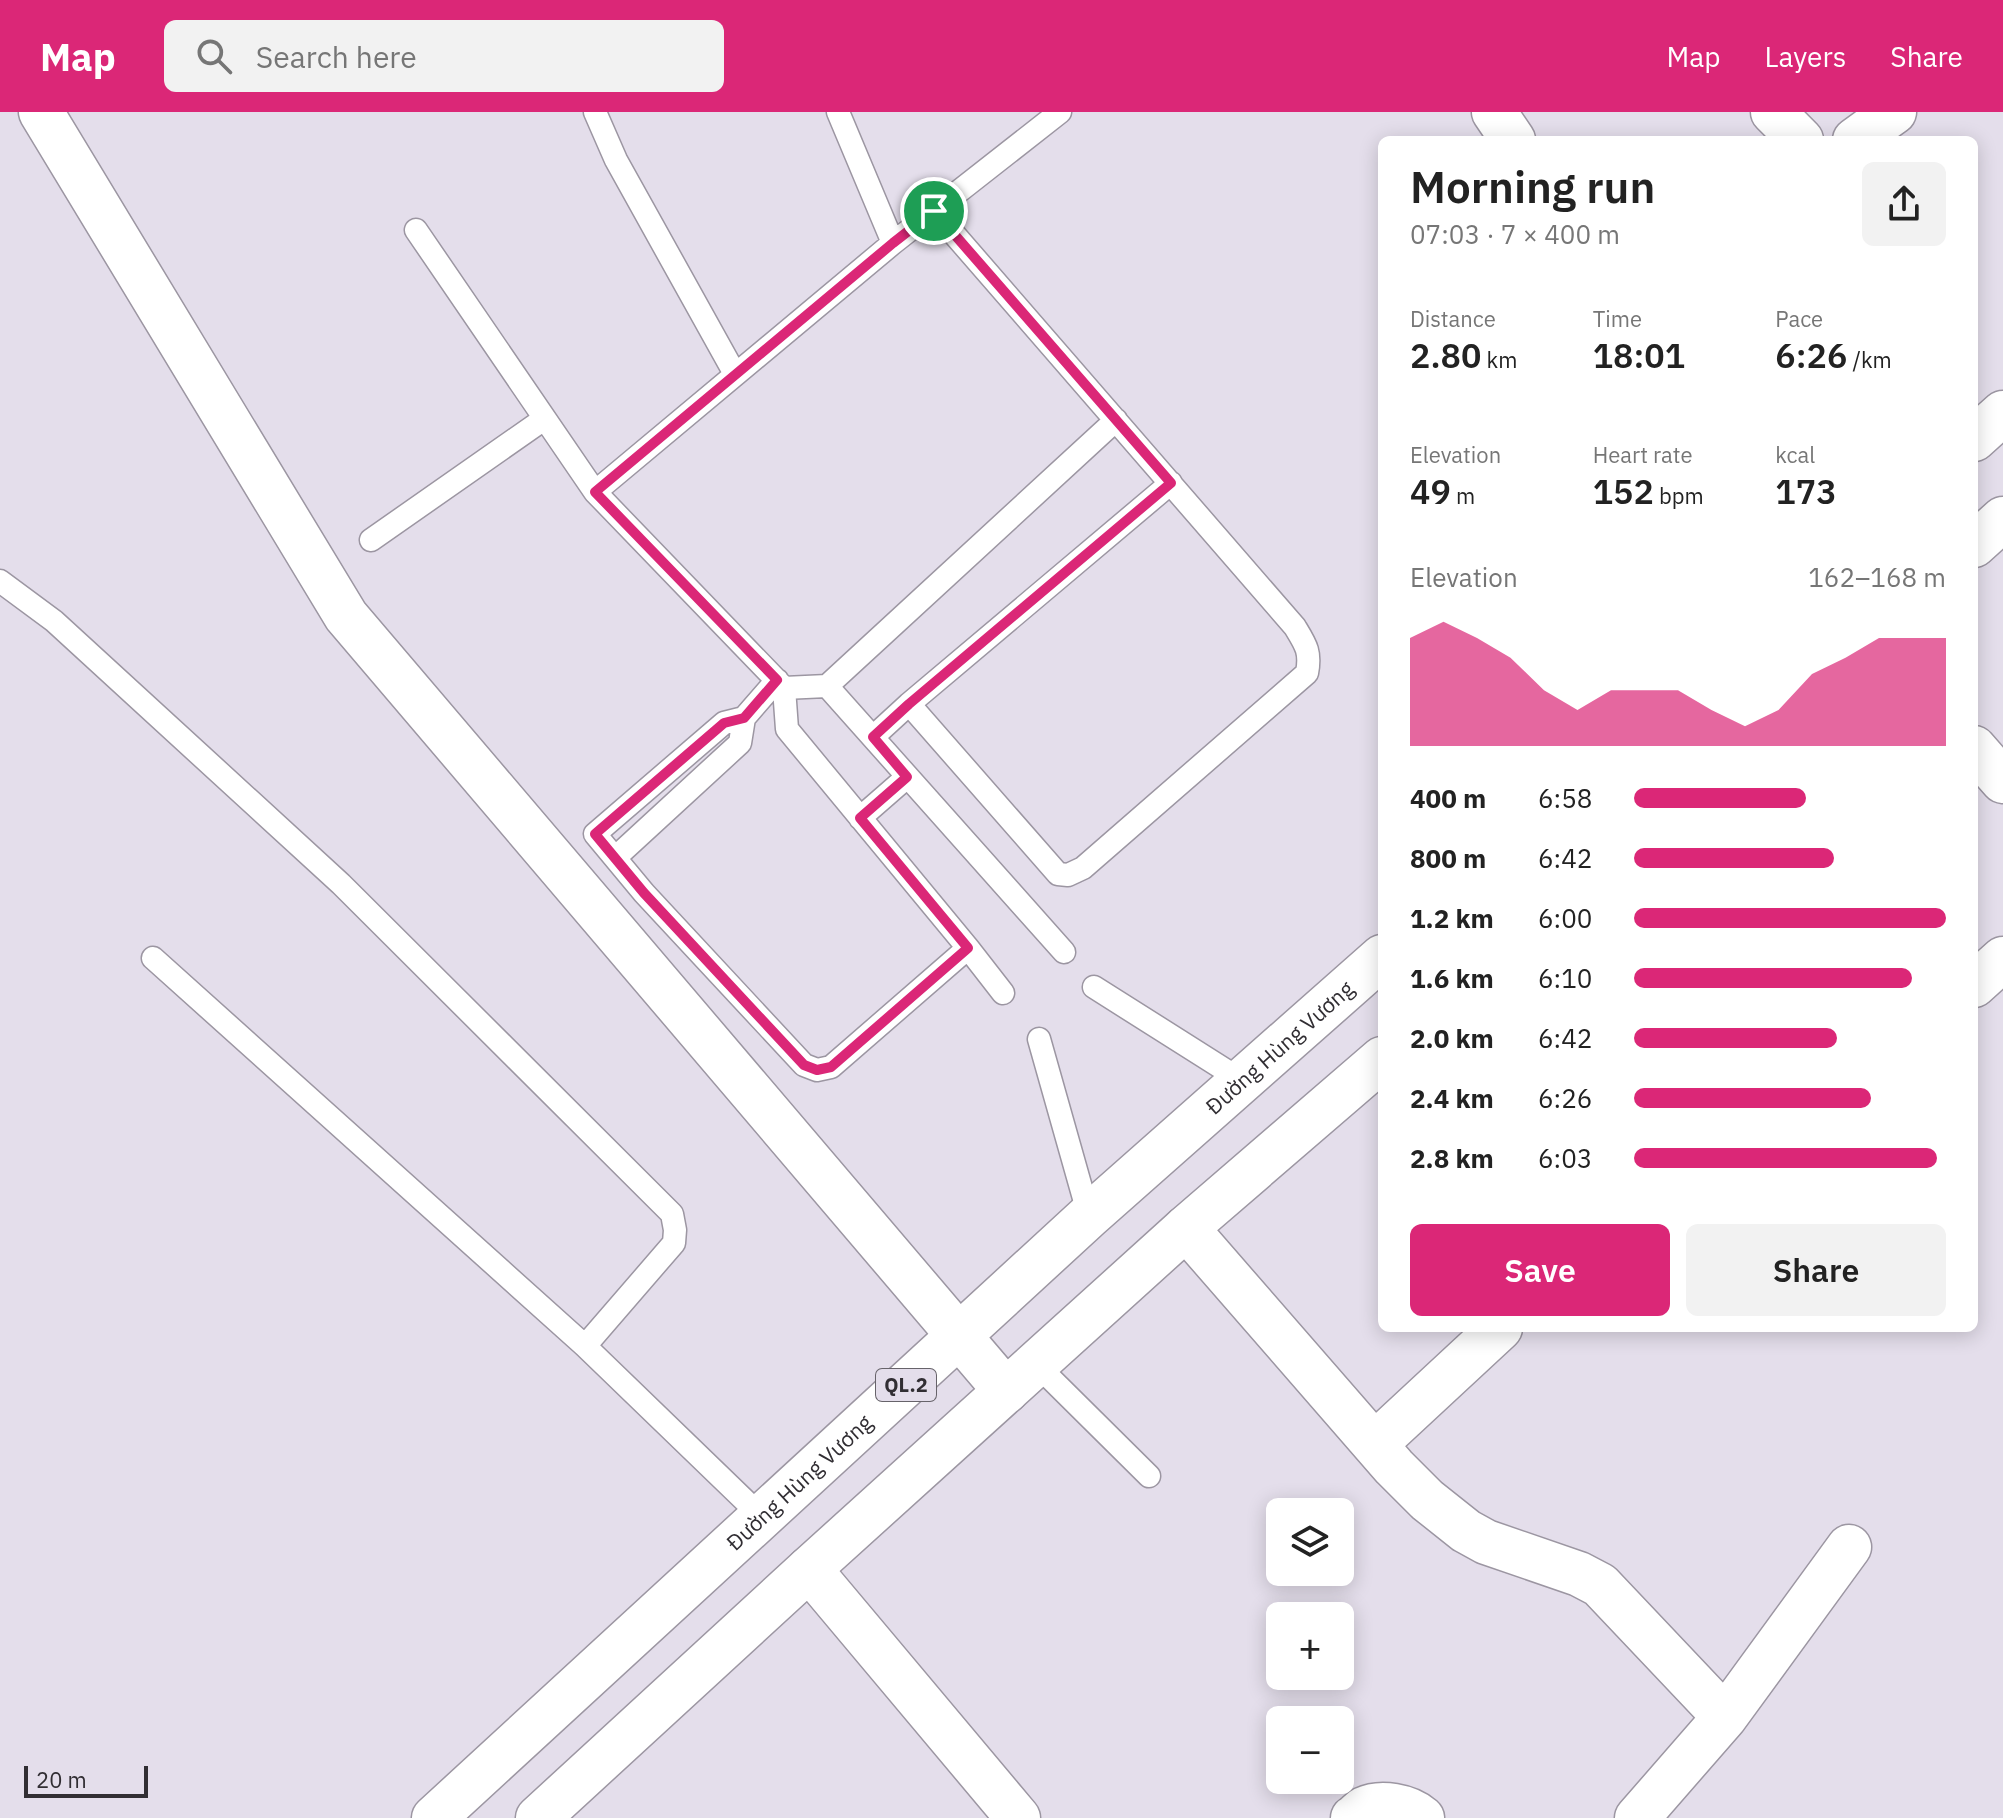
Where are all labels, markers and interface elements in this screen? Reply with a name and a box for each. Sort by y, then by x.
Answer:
search box [164,20,724,92]
text: Map [40,32,116,81]
icon: search [192,34,236,78]
text: Search here [256,37,417,76]
text: Map [1666,38,1720,75]
text: Layers [1764,38,1846,75]
text: Share [1890,38,1963,75]
text: Morning run [1410,158,1655,215]
button: share [1862,162,1946,246]
pin [900,177,968,245]
icon: arrive [912,189,956,233]
text: 07:03 · 7 × 400 m [1410,217,1620,251]
text: Distance [1410,304,1496,333]
text: Time [1593,304,1642,333]
text: Pace [1775,304,1823,333]
text: 2.80 [1410,333,1481,377]
text: 18:01 [1593,333,1685,377]
text: 6:26 [1775,333,1847,377]
text: km [1481,345,1517,374]
text: /km [1847,345,1892,374]
text: Elevation [1410,440,1501,469]
text: Heart rate [1593,440,1693,469]
text: kcal [1775,440,1815,469]
text: 49 [1410,469,1451,513]
text: 152 [1593,469,1654,513]
text: 173 [1775,469,1837,513]
text: m [1451,481,1475,510]
text: bpm [1654,481,1704,510]
text: Elevation [1410,560,1518,594]
text: 162–168 m [1808,560,1946,594]
text: 400 m [1410,781,1486,815]
text: 6:58 [1538,781,1592,815]
text: 800 m [1410,841,1486,875]
text: 6:42 [1538,841,1592,875]
text: 1.2 km [1410,901,1494,935]
text: 6:00 [1538,901,1592,935]
text: 1.6 km [1410,961,1494,995]
text: 6:10 [1538,961,1592,995]
street label: Đường Hùng Vương [1199,974,1360,1120]
text: 2.0 km [1410,1021,1494,1055]
text: 6:42 [1538,1021,1592,1055]
text: 2.4 km [1410,1081,1494,1115]
text: 6:26 [1538,1081,1592,1115]
text: 2.8 km [1410,1141,1494,1175]
text: 6:03 [1538,1141,1592,1175]
button: Save [1410,1224,1670,1316]
button: Share [1686,1224,1946,1316]
road number: QL.2 [876,1369,936,1401]
street label: Đường Hùng Vương [720,1407,878,1556]
map controls [1266,1498,1354,1794]
button: layers [1266,1498,1354,1586]
button: + [1266,1602,1354,1690]
button: − [1266,1706,1354,1794]
scale bar [24,1762,148,1798]
text: 20 m [36,1765,87,1794]

